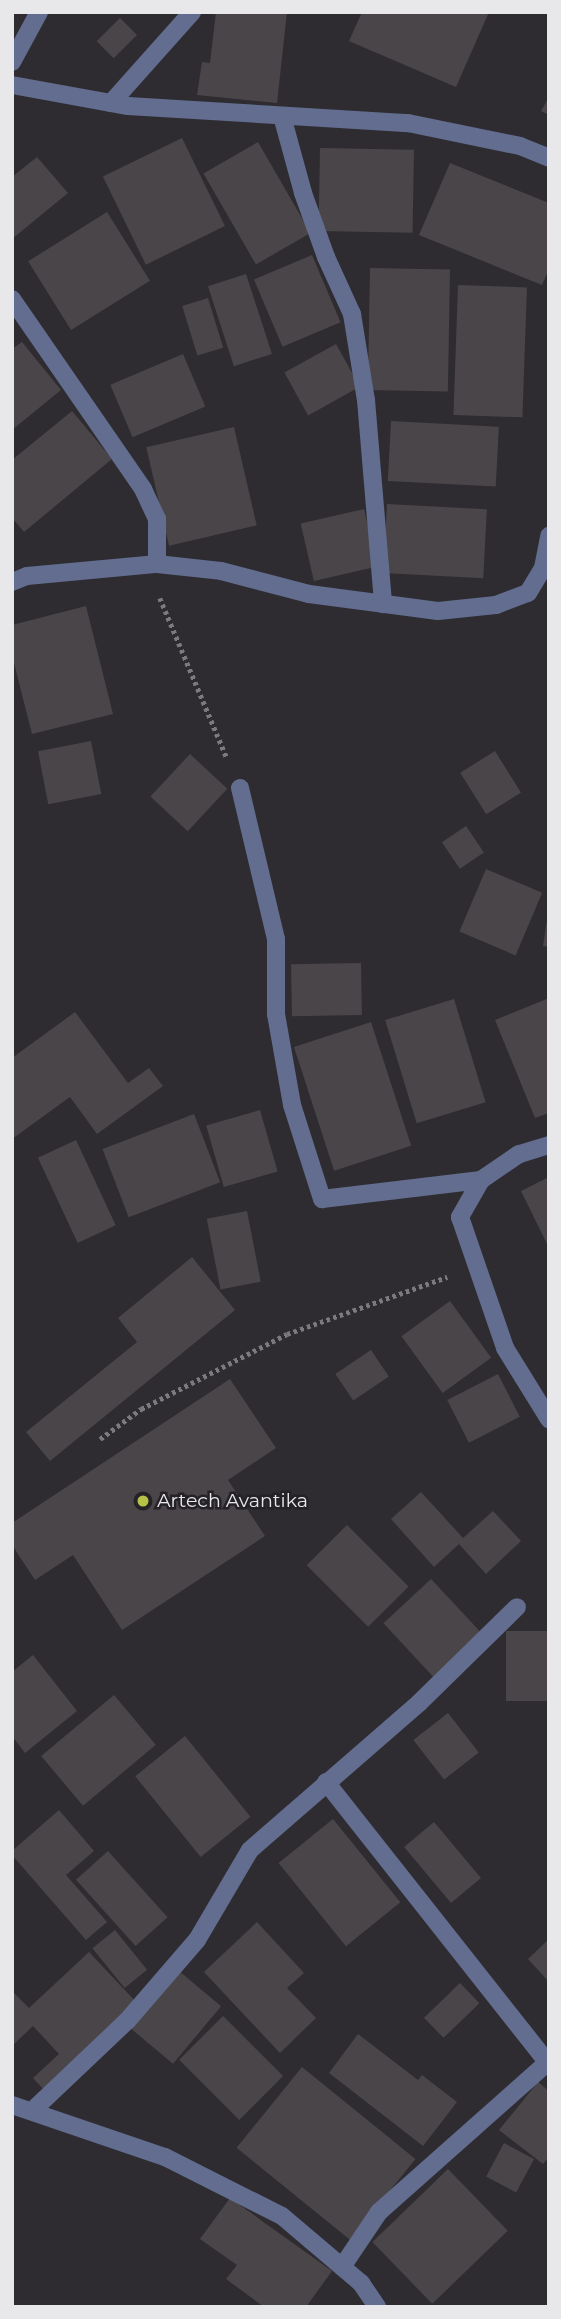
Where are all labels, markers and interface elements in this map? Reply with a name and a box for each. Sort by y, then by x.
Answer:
place label: Artech Avantika [157,1490,308,1512]
marker: Artech Avantika [135,1493,151,1509]

